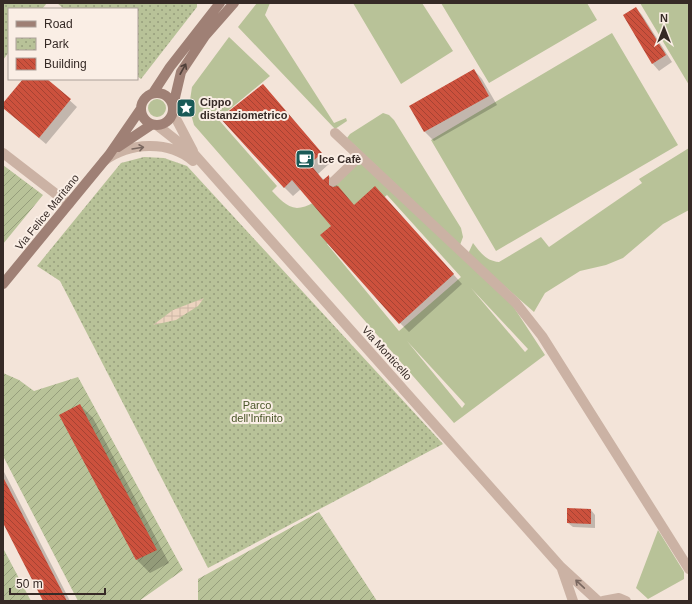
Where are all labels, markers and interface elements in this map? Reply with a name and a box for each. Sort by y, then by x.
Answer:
legend [8,8,138,80]
north arrow [644,8,684,48]
text: N [660,12,668,24]
text: Road [44,17,73,31]
text: Park [44,37,70,51]
text: Building [44,57,87,71]
one-way arrow [180,63,188,75]
place label: Cippo distanziometrico [200,96,288,121]
place icon: Cippo distanziometrico [175,97,197,119]
one-way arrow [131,144,144,152]
cafe icon: Ice Cafè [294,148,316,170]
place label: Ice Cafè [319,153,361,165]
street label: Via Felice Maritano [13,172,81,252]
street label: Via Monticello [360,324,414,382]
park label: Parco dell'Infinito [231,399,283,424]
scale bar [10,570,105,596]
text: 50 m [16,577,43,591]
one-way arrow [575,580,585,589]

